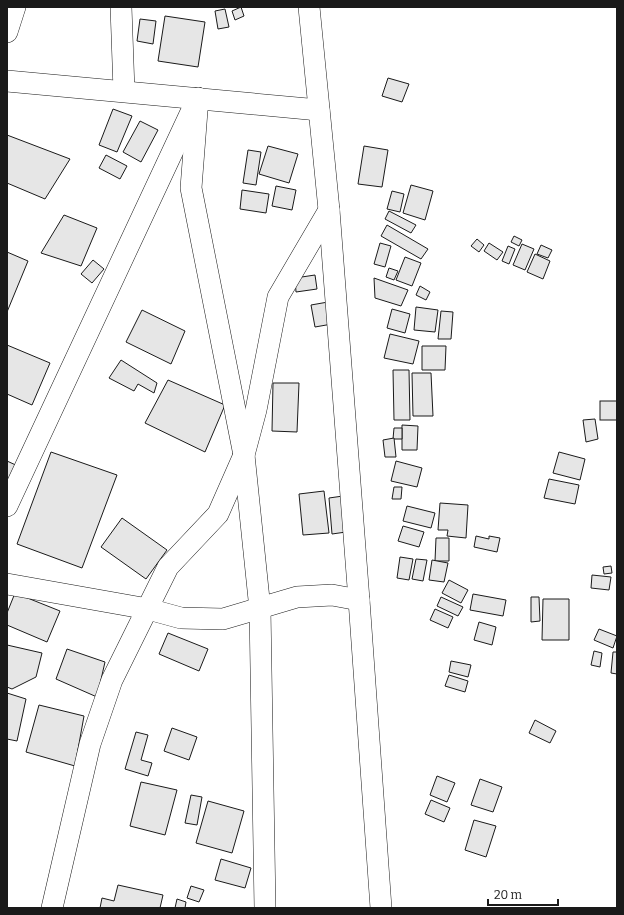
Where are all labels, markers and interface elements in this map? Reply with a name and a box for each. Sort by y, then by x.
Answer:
scale bar [488,881,558,907]
text: 20 m [494,888,523,902]

